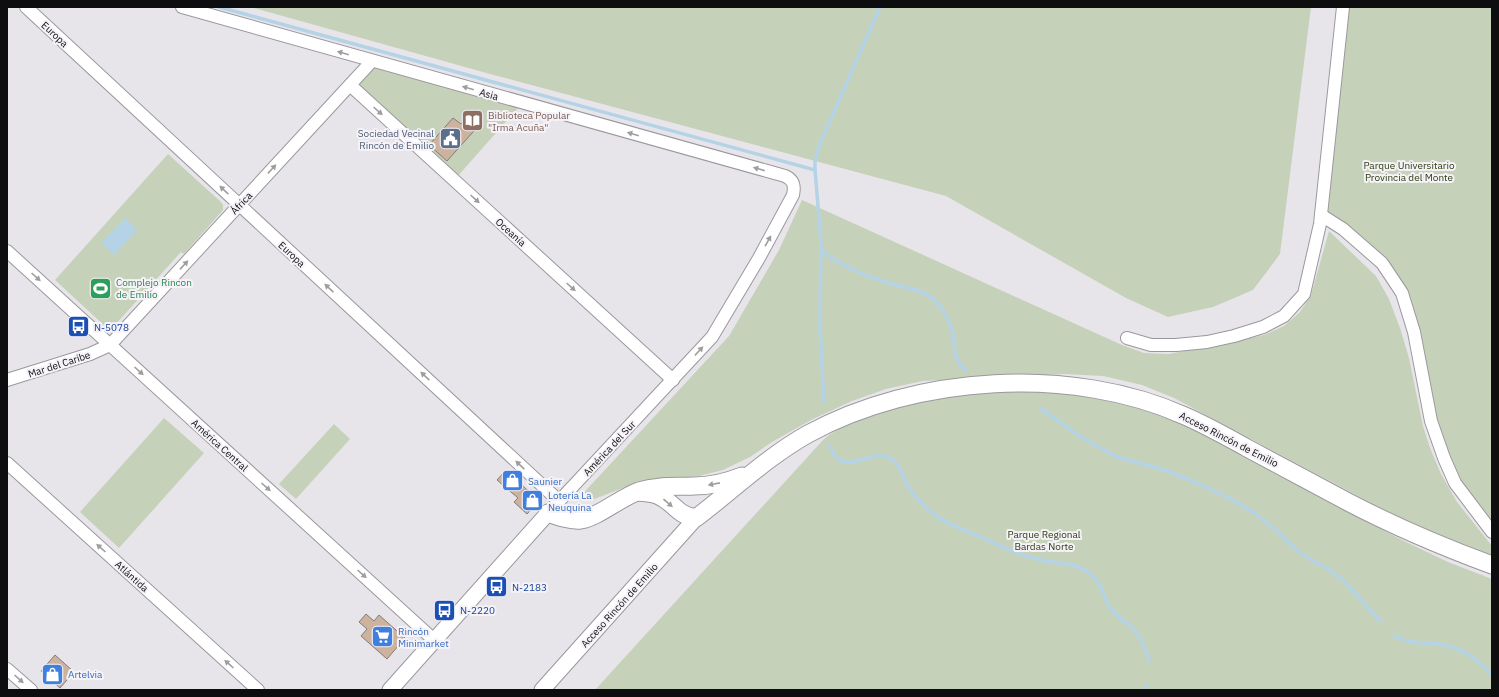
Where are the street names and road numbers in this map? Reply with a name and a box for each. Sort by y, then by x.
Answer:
street label: Europa [39,19,71,50]
street label: Asia [478,86,500,104]
street label: África [228,189,255,217]
street label: Oceanía [493,215,529,250]
street label: Europa [276,239,308,270]
street label: Mar del Caribe [26,348,92,381]
street label: Acceso Rincón de Emilio [1177,409,1281,470]
street label: América Central [189,416,251,475]
street label: América del Sur [580,418,639,479]
street label: Atlántida [112,558,152,595]
street label: Acceso Rincón de Emilio [578,560,661,650]

